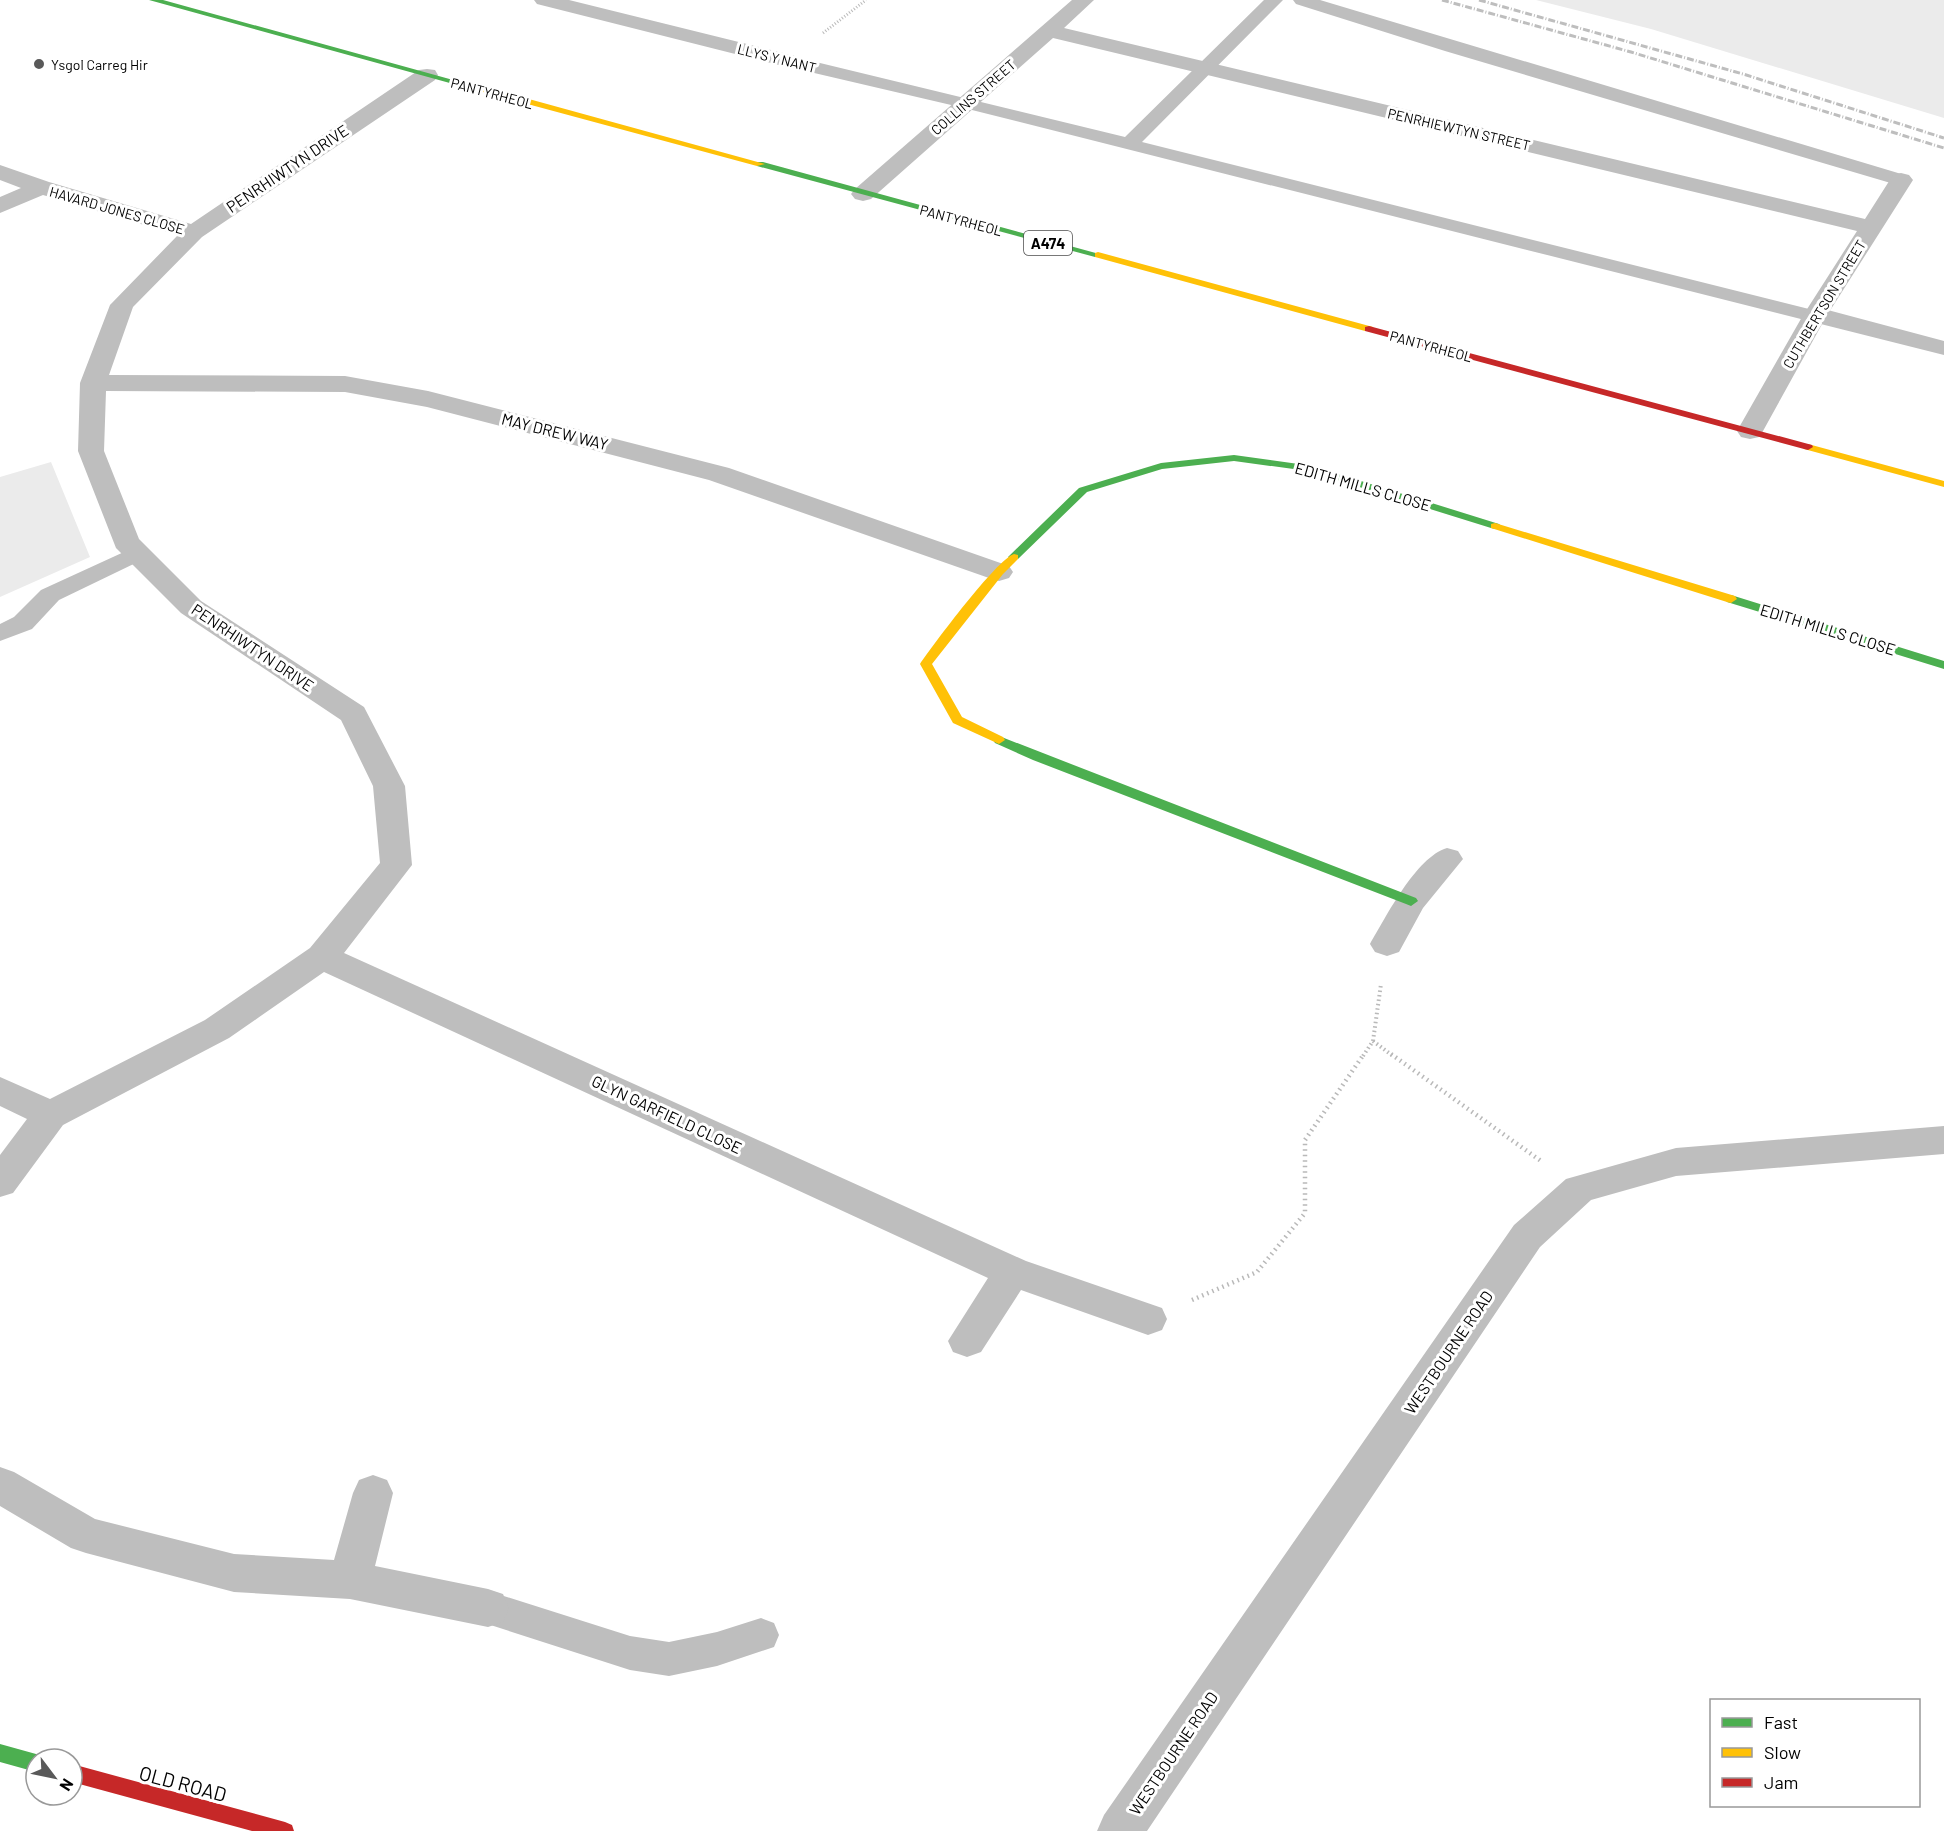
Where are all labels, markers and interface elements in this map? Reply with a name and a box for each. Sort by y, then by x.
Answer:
street label: LLYS Y NANT [736,40,818,76]
place label: Ysgol Carreg Hir [51,56,148,73]
street label: COLLINS STREET [927,56,1019,138]
marker: Ysgol Carreg Hir [32,57,46,71]
street label: PANTYRHEOL [449,74,535,112]
street label: PENRHIEWTYN STREET [1386,104,1532,154]
street label: PENRHIWTYN DRIVE [222,120,352,216]
street label: HAVARD JONES CLOSE [48,183,186,237]
street label: PANTYRHEOL [918,201,1004,239]
road number: A474 [1024,231,1072,255]
street label: CUTHBERTSON STREET [1779,237,1869,371]
street label: PANTYRHEOL [1388,327,1474,365]
street label: MAY DREW WAY [500,409,610,453]
street label: EDITH MILLS CLOSE [1293,458,1433,514]
street label: PENRHIWTYN DRIVE [188,599,318,695]
street label: EDITH MILLS CLOSE [1758,599,1898,659]
street label: GLYN GARFIELD CLOSE [589,1071,745,1157]
street label: WESTBOURNE ROAD [1400,1287,1496,1417]
street label: WESTBOURNE ROAD [1125,1688,1221,1818]
legend [1710,1699,1920,1807]
text: Fast [1764,1711,1798,1733]
text: Slow [1764,1741,1801,1763]
north arrow [24,1747,84,1807]
street label: OLD ROAD [137,1760,229,1806]
text: Jam [1764,1771,1798,1793]
text: N [56,1776,78,1795]

